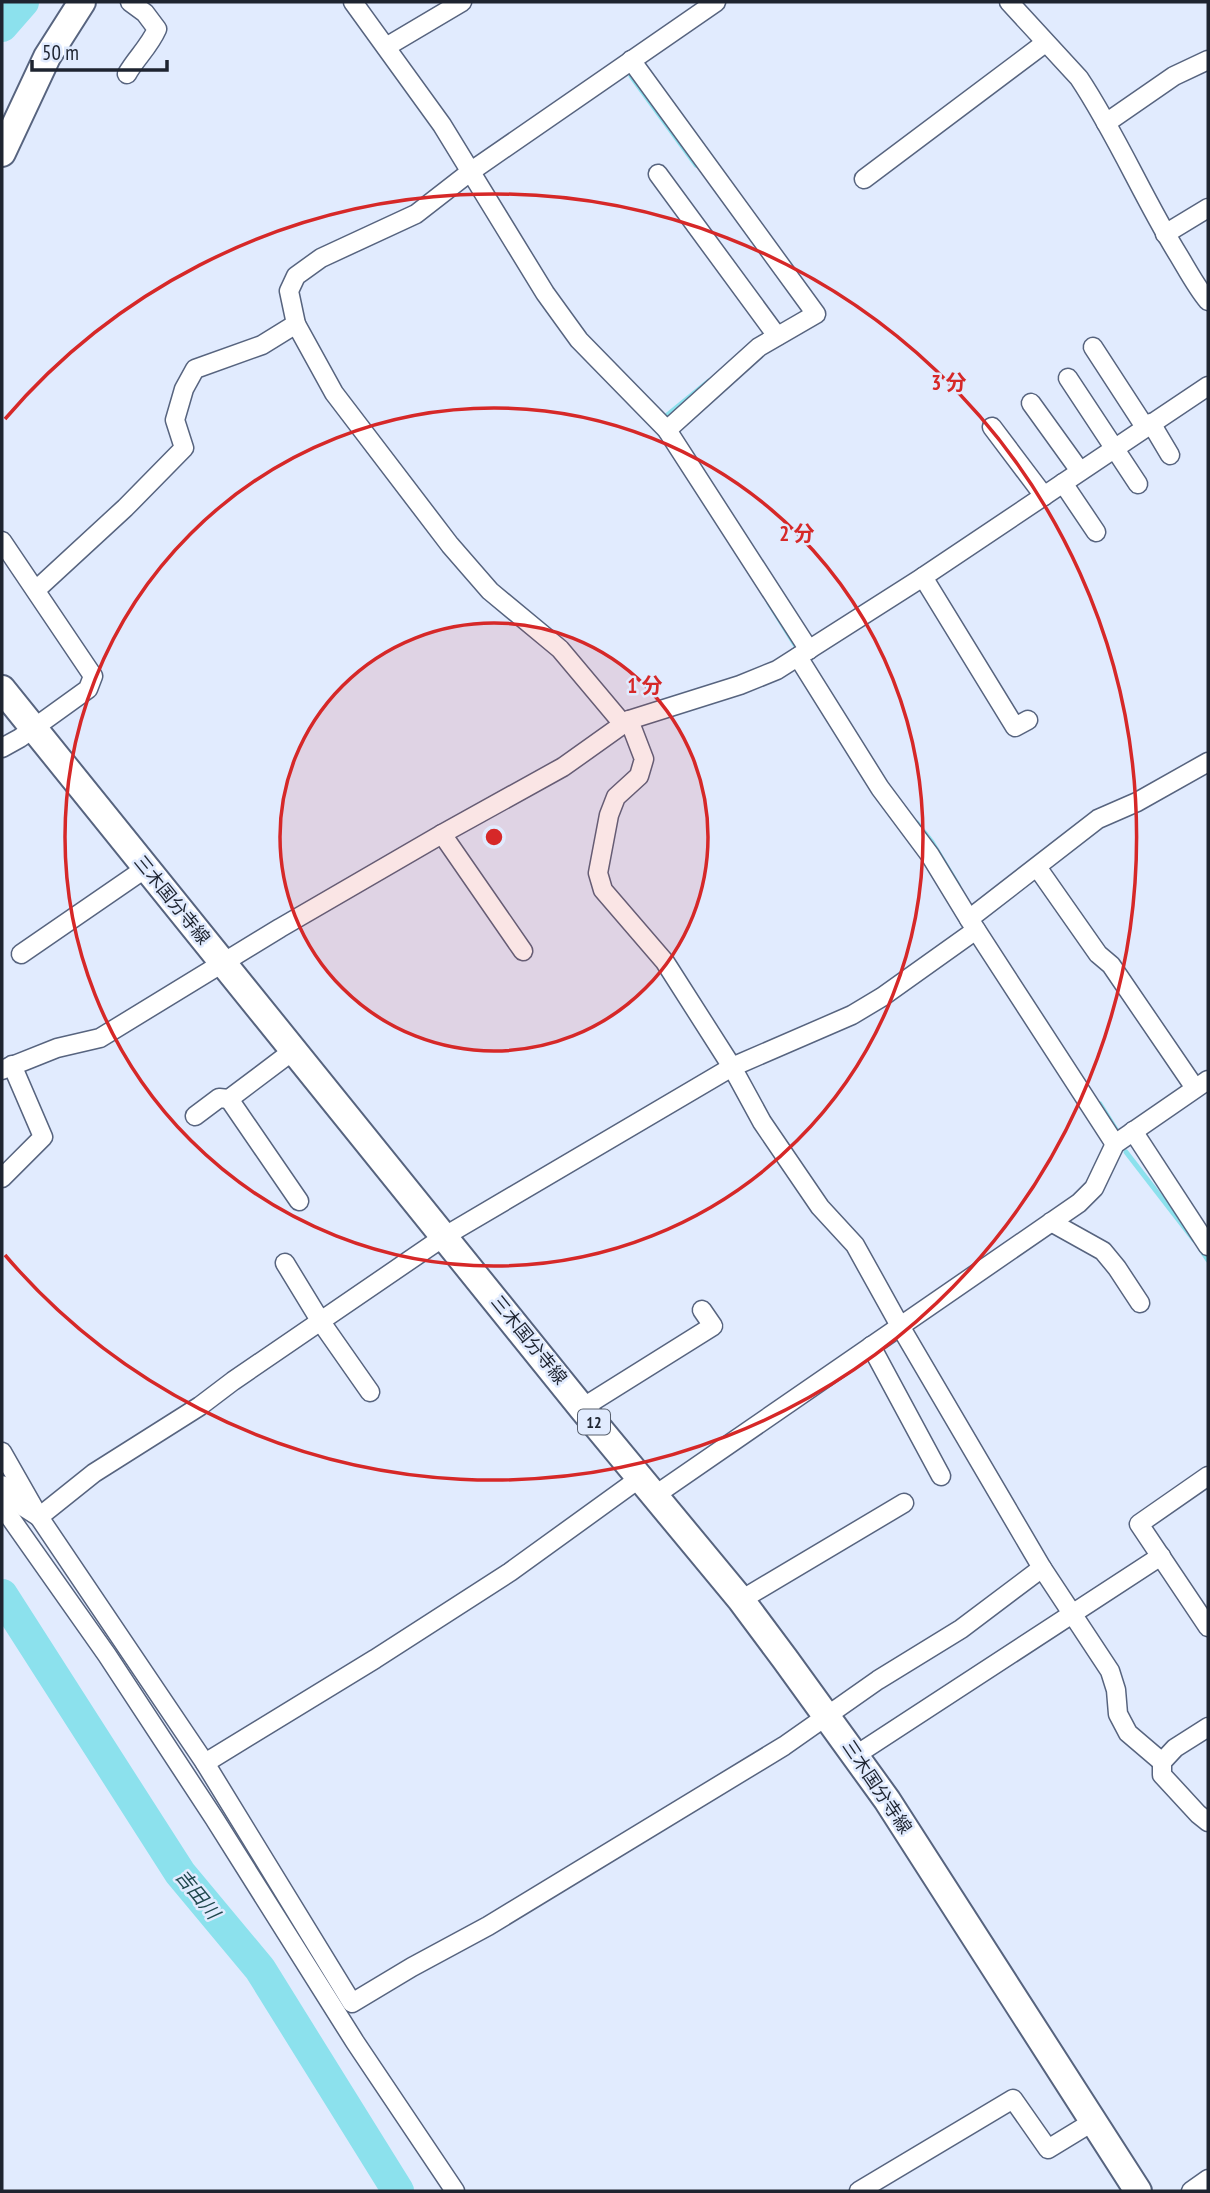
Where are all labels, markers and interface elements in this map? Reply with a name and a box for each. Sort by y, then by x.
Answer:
scale bar [32,28,166,72]
text: 50 m [42,39,79,66]
text: 3 分 [931,369,967,396]
text: 2 分 [779,520,815,547]
text: 1 分 [627,672,663,699]
centre of rings [482,825,506,849]
street label: 三木国分寺線 [129,850,215,949]
street label: 三木国分寺線 [486,1290,572,1389]
road number: 12 [578,1410,610,1434]
street label: 三木国分寺線 [838,1736,917,1838]
water label: 吉田川 [171,1864,227,1925]

